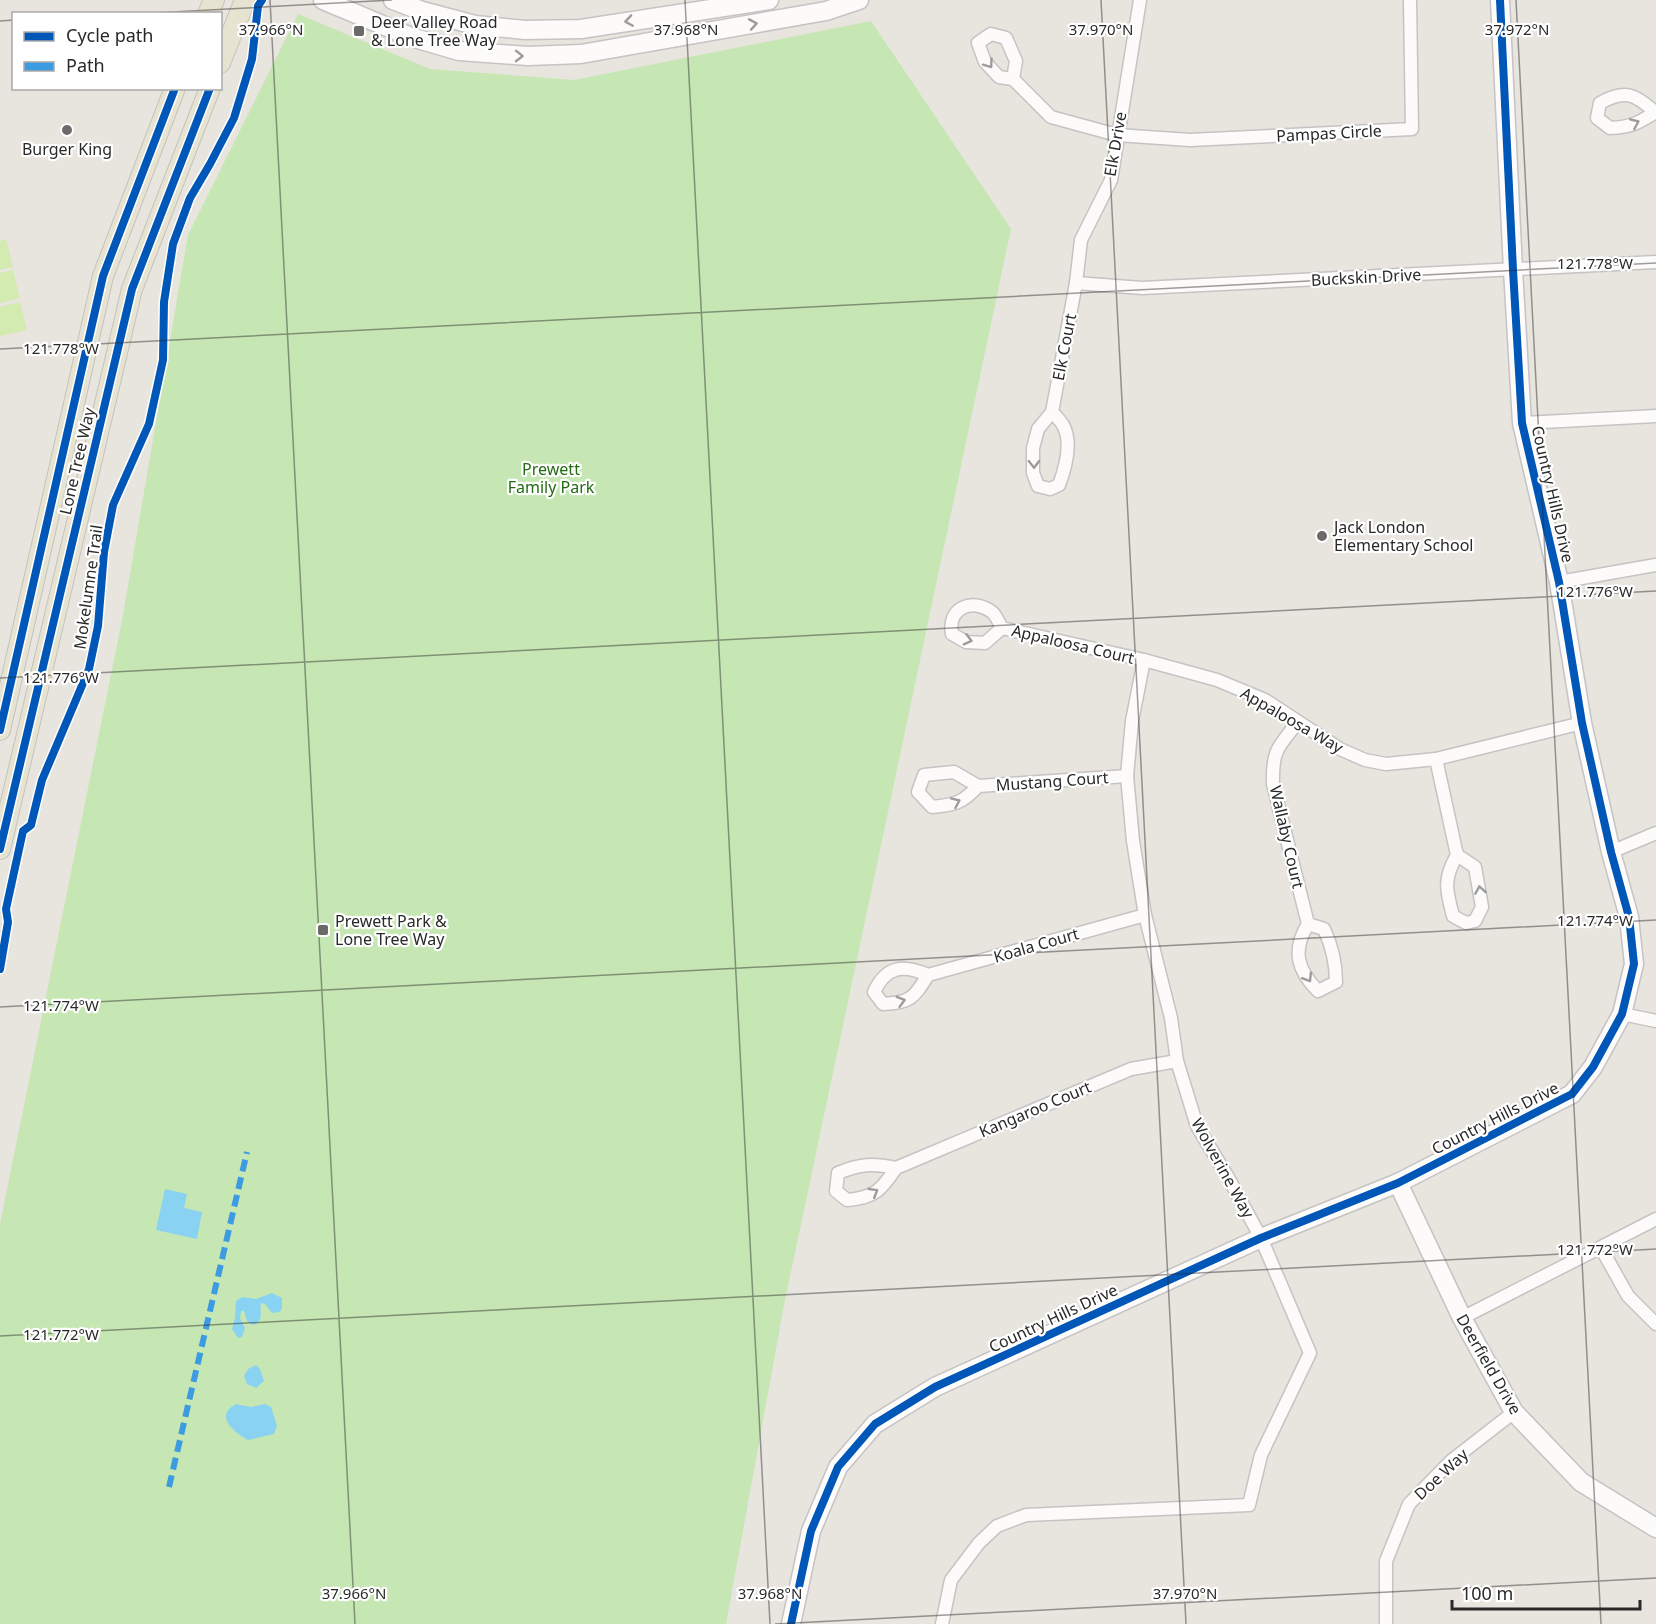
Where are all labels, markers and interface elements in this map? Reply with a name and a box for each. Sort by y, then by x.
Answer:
place label: Deer Valley Road & Lone Tree Way [371,11,497,51]
legend [12,12,222,90]
one-way arrow [624,15,633,27]
one-way arrow [748,18,758,31]
text: 37.966°N [239,19,303,39]
text: 37.968°N [654,19,718,39]
text: 37.970°N [1069,19,1133,39]
text: 37.972°N [1485,19,1549,39]
text: Cycle path [66,23,153,47]
marker: Deer Valley Road & Lone Tree Way [352,24,366,38]
one-way arrow [515,49,524,62]
text: Path [66,53,105,77]
one-way arrow [982,58,993,69]
street label: Elk Drive [1098,110,1132,178]
one-way arrow [1629,118,1640,130]
street label: Pampas Circle [1276,119,1382,147]
marker: Burger King [60,123,74,137]
place label: Burger King [22,138,112,160]
text: 121.778°W [1557,253,1633,273]
street label: Buckskin Drive [1310,263,1422,291]
street label: Elk Court [1047,311,1081,382]
text: 121.778°W [23,338,99,358]
street label: Lone Tree Way [54,404,100,517]
street label: Country Hills Drive [1527,423,1579,565]
park label: Prewett Family Park [508,458,595,498]
one-way arrow [1027,460,1040,469]
place label: Jack London Elementary School [1332,516,1473,556]
street label: Mokelumne Trail [68,523,108,651]
marker: Jack London Elementary School [1315,529,1329,543]
text: 121.776°W [1557,581,1633,601]
street label: Appaloosa Court [1010,619,1137,669]
one-way arrow [962,633,973,645]
text: 121.776°W [23,667,99,687]
street label: Appaloosa Way [1237,682,1348,759]
street label: Mustang Court [995,766,1109,796]
street label: Wallaby Court [1265,784,1310,891]
one-way arrow [950,797,961,809]
one-way arrow [1474,885,1486,894]
place label: Prewett Park & Lone Tree Way [335,910,447,950]
text: 121.774°W [1557,910,1633,930]
street label: Koala Court [991,922,1081,968]
marker: Prewett Park & Lone Tree Way [316,923,330,937]
one-way arrow [1301,971,1312,982]
text: 121.774°W [23,995,99,1015]
one-way arrow [896,996,906,1008]
street label: Kangaroo Court [976,1075,1094,1142]
street label: Country Hills Drive [1428,1076,1562,1160]
street label: Wolverine Way [1186,1114,1260,1223]
one-way arrow [868,1187,878,1199]
text: 121.772°W [1557,1239,1633,1259]
street label: Country Hills Drive [985,1278,1121,1358]
street label: Deerfield Drive [1451,1310,1527,1418]
text: 121.772°W [23,1324,99,1344]
street label: Doe Way [1409,1443,1473,1505]
scale bar [1452,1573,1640,1611]
text: 100 m [1461,1581,1513,1605]
text: 37.966°N [322,1583,386,1603]
text: 37.968°N [738,1583,802,1603]
text: 37.970°N [1153,1583,1217,1603]

